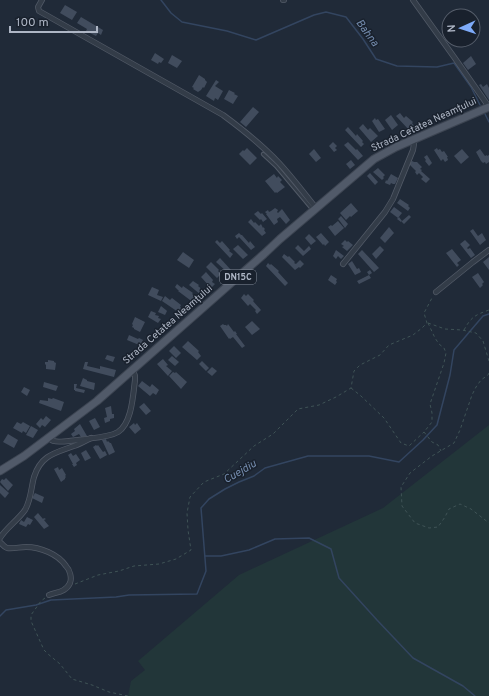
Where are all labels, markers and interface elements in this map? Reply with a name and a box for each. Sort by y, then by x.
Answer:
scale bar [10,8,97,34]
north arrow [441,8,481,48]
text: 100 m [16,15,49,31]
water label: Bahna [352,17,382,50]
text: N [445,24,459,33]
street label: Strada Cetatea Neamțului [369,95,479,155]
road number: DN15C [220,270,256,284]
street label: Strada Cetatea Neamțului [120,282,216,368]
water label: Cuejdiu [221,456,260,487]

